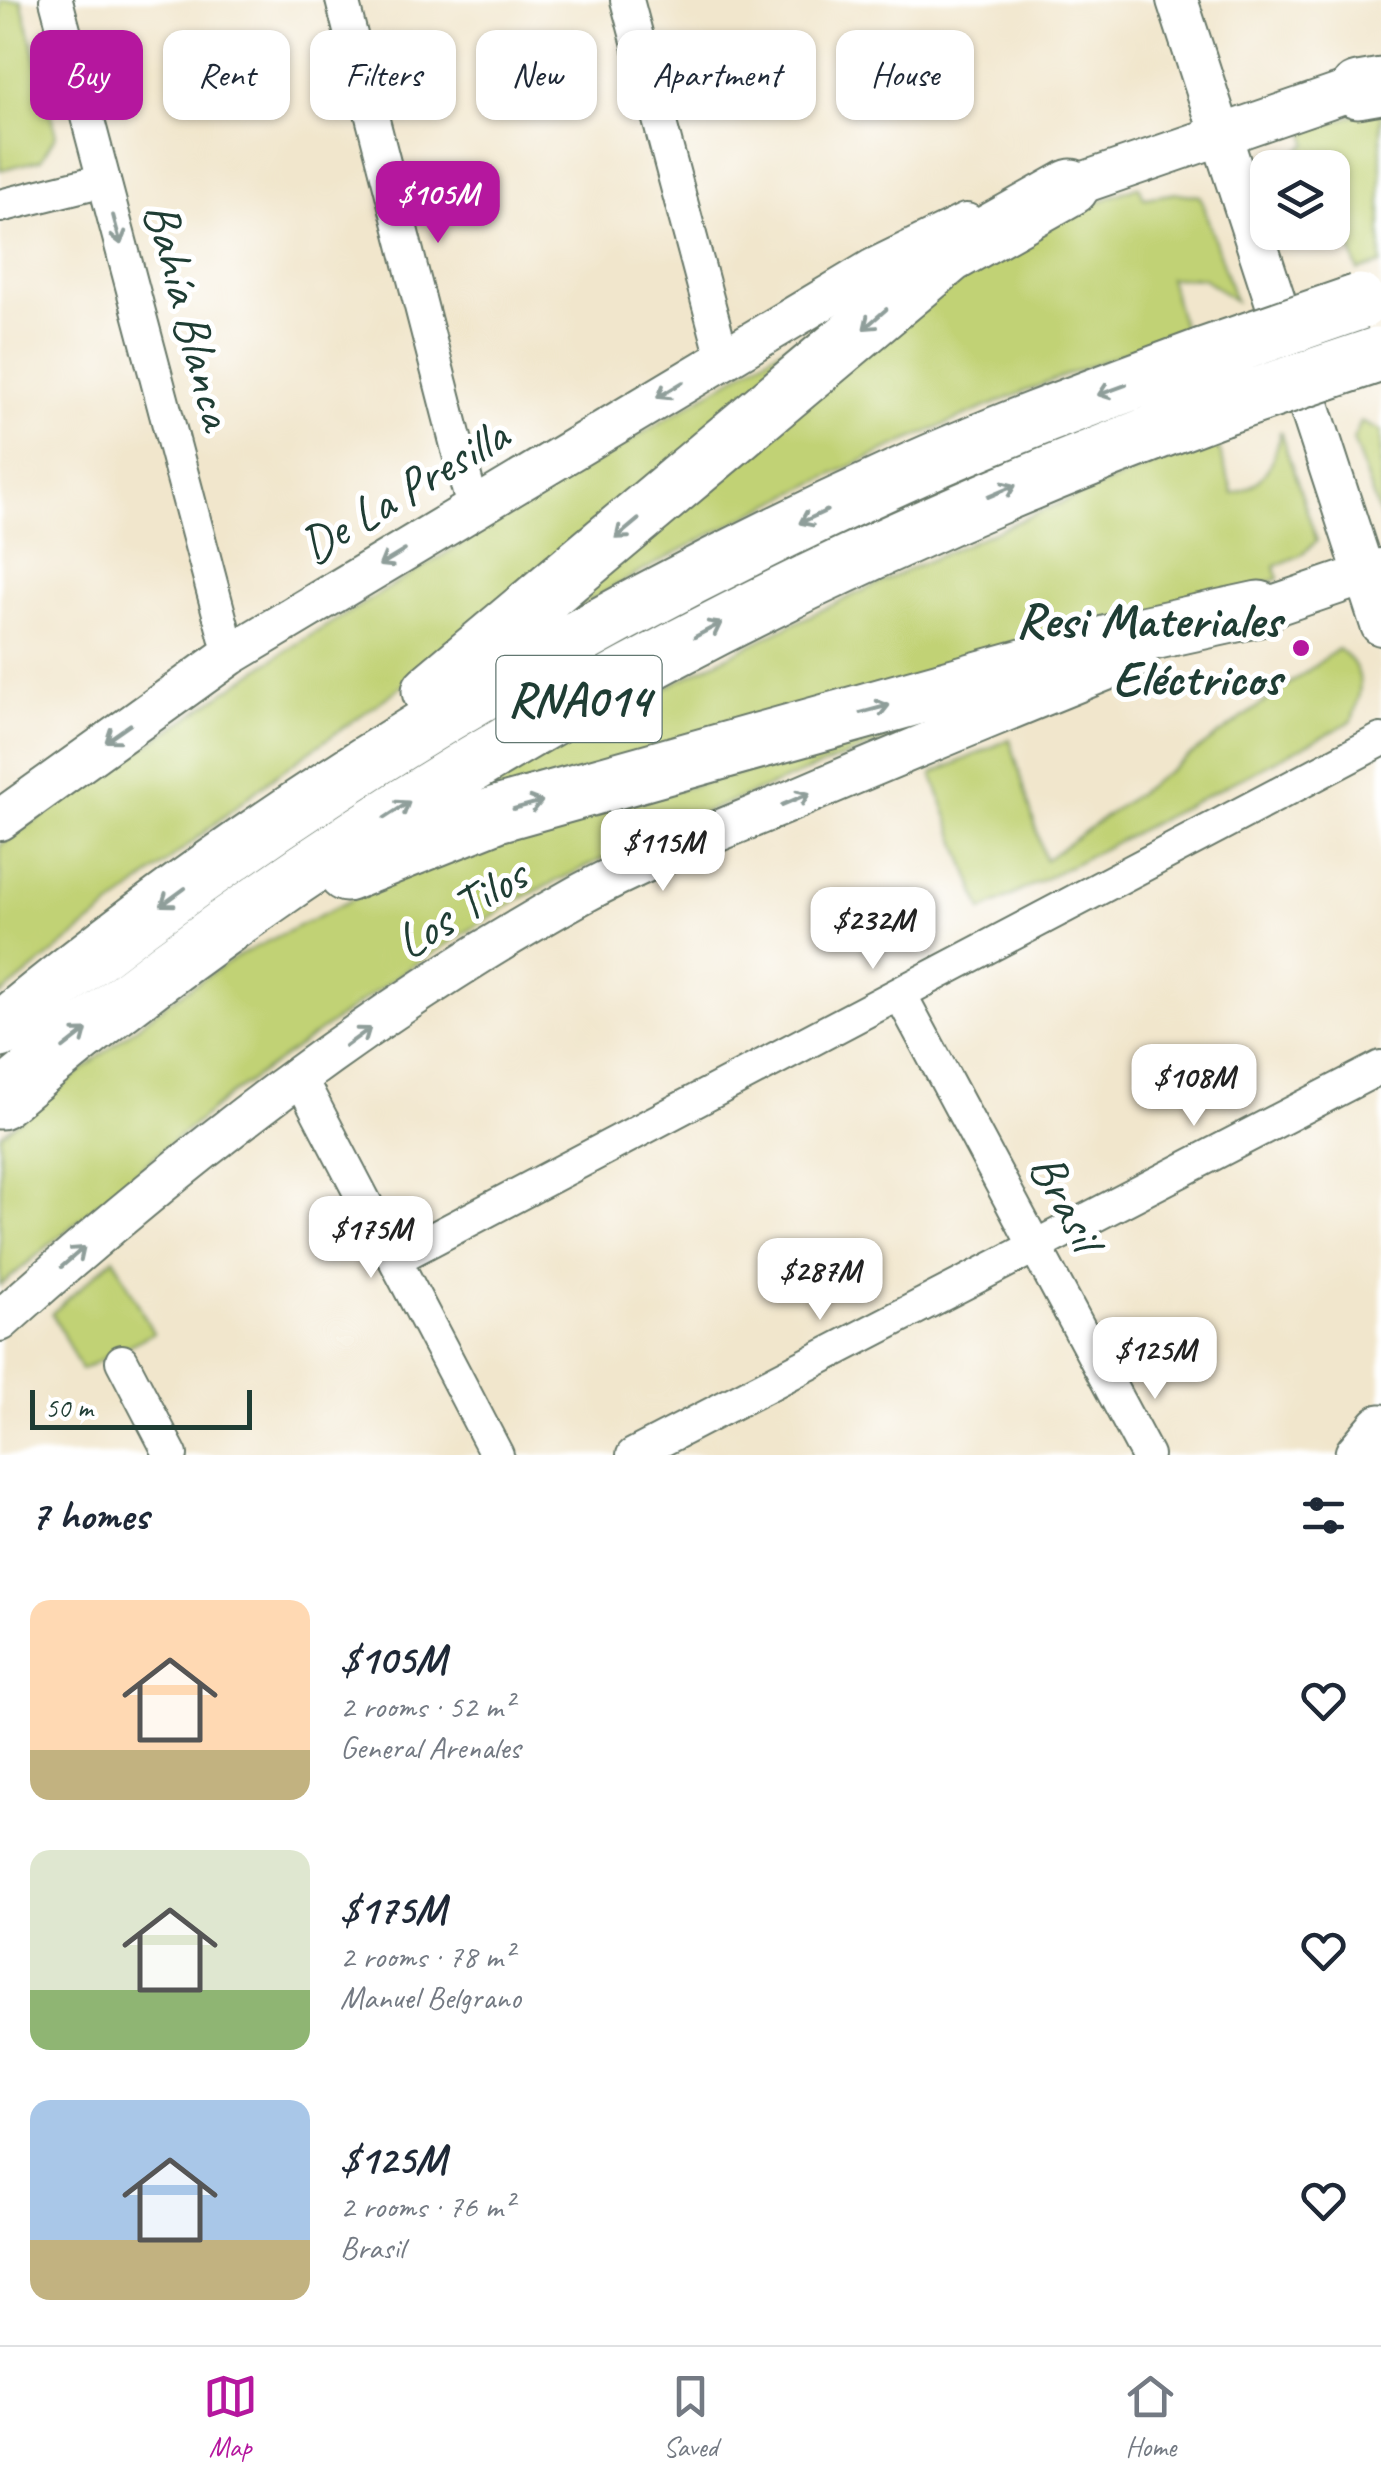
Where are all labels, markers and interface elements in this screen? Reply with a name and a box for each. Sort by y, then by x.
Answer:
chip: Buy [30,30,143,120]
chip: Rent [163,30,290,120]
chip: Filters [310,30,456,120]
chip: New [476,30,597,120]
chip: Apartment [617,30,816,120]
chip: House [836,30,974,120]
map controls [1250,150,1350,250]
button: layers [1250,150,1350,250]
pin: $105M [368,161,508,246]
text: $105M [398,173,478,214]
street label: Bahía Blanca [129,196,251,439]
one-way arrow [108,214,127,245]
one-way arrow [862,307,888,329]
one-way arrow [656,380,685,401]
one-way arrow [1097,382,1128,400]
street label: De La Presilla [288,402,522,577]
one-way arrow [986,481,1017,499]
one-way arrow [798,509,828,528]
one-way arrow [615,517,640,540]
one-way arrow [378,548,407,568]
place label: Resi Materiales Eléctricos [1016,589,1285,710]
one-way arrow [693,620,723,639]
marker: Resi Materiales Eléctricos [1290,637,1312,659]
road number: RNA014 [496,656,662,742]
one-way arrow [859,699,890,717]
one-way arrow [105,722,133,743]
one-way arrow [780,788,811,806]
one-way arrow [512,795,543,814]
one-way arrow [382,799,410,820]
pin: $115M [593,809,733,894]
text: $115M [623,821,703,862]
street label: Los Tilos [383,841,542,973]
one-way arrow [160,886,187,907]
pin: $232M [803,887,943,972]
text: $232M [833,899,913,940]
one-way arrow [344,1026,371,1047]
one-way arrow [62,1029,88,1051]
pin: $108M [1124,1044,1264,1129]
text: $108M [1154,1056,1234,1097]
street label: Brasil [1015,1143,1122,1268]
pin: $175M [301,1196,441,1281]
text: $175M [331,1208,411,1249]
pin: $287M [750,1238,890,1323]
one-way arrow [60,1246,86,1268]
text: $287M [780,1250,860,1291]
pin: $125M [1085,1317,1225,1402]
text: $125M [1115,1329,1195,1370]
scale bar [30,1385,252,1430]
text: 50 m [45,1390,93,1425]
icon: filters [1296,1488,1351,1543]
text: 7 homes [30,1489,148,1542]
text: $105M [340,1633,446,1686]
icon: home [110,1640,230,1760]
icon: heart [1296,1673,1351,1728]
text: 2 rooms · 52 m² [340,1686,513,1727]
text: General Arenales [340,1727,520,1768]
text: $175M [340,1883,445,1936]
icon: home [110,1890,230,2010]
icon: heart [1296,1923,1351,1978]
text: 2 rooms · 78 m² [340,1936,513,1977]
text: Manuel Belgrano [340,1977,521,2018]
text: $125M [340,2133,446,2186]
icon: home [110,2140,230,2260]
icon: heart [1296,2173,1351,2228]
text: 2 rooms · 76 m² [340,2186,513,2227]
text: Brasil [340,2227,404,2268]
tab: Map [203,2369,258,2464]
tab: Saved [663,2369,718,2464]
tab: Home [1123,2369,1178,2464]

